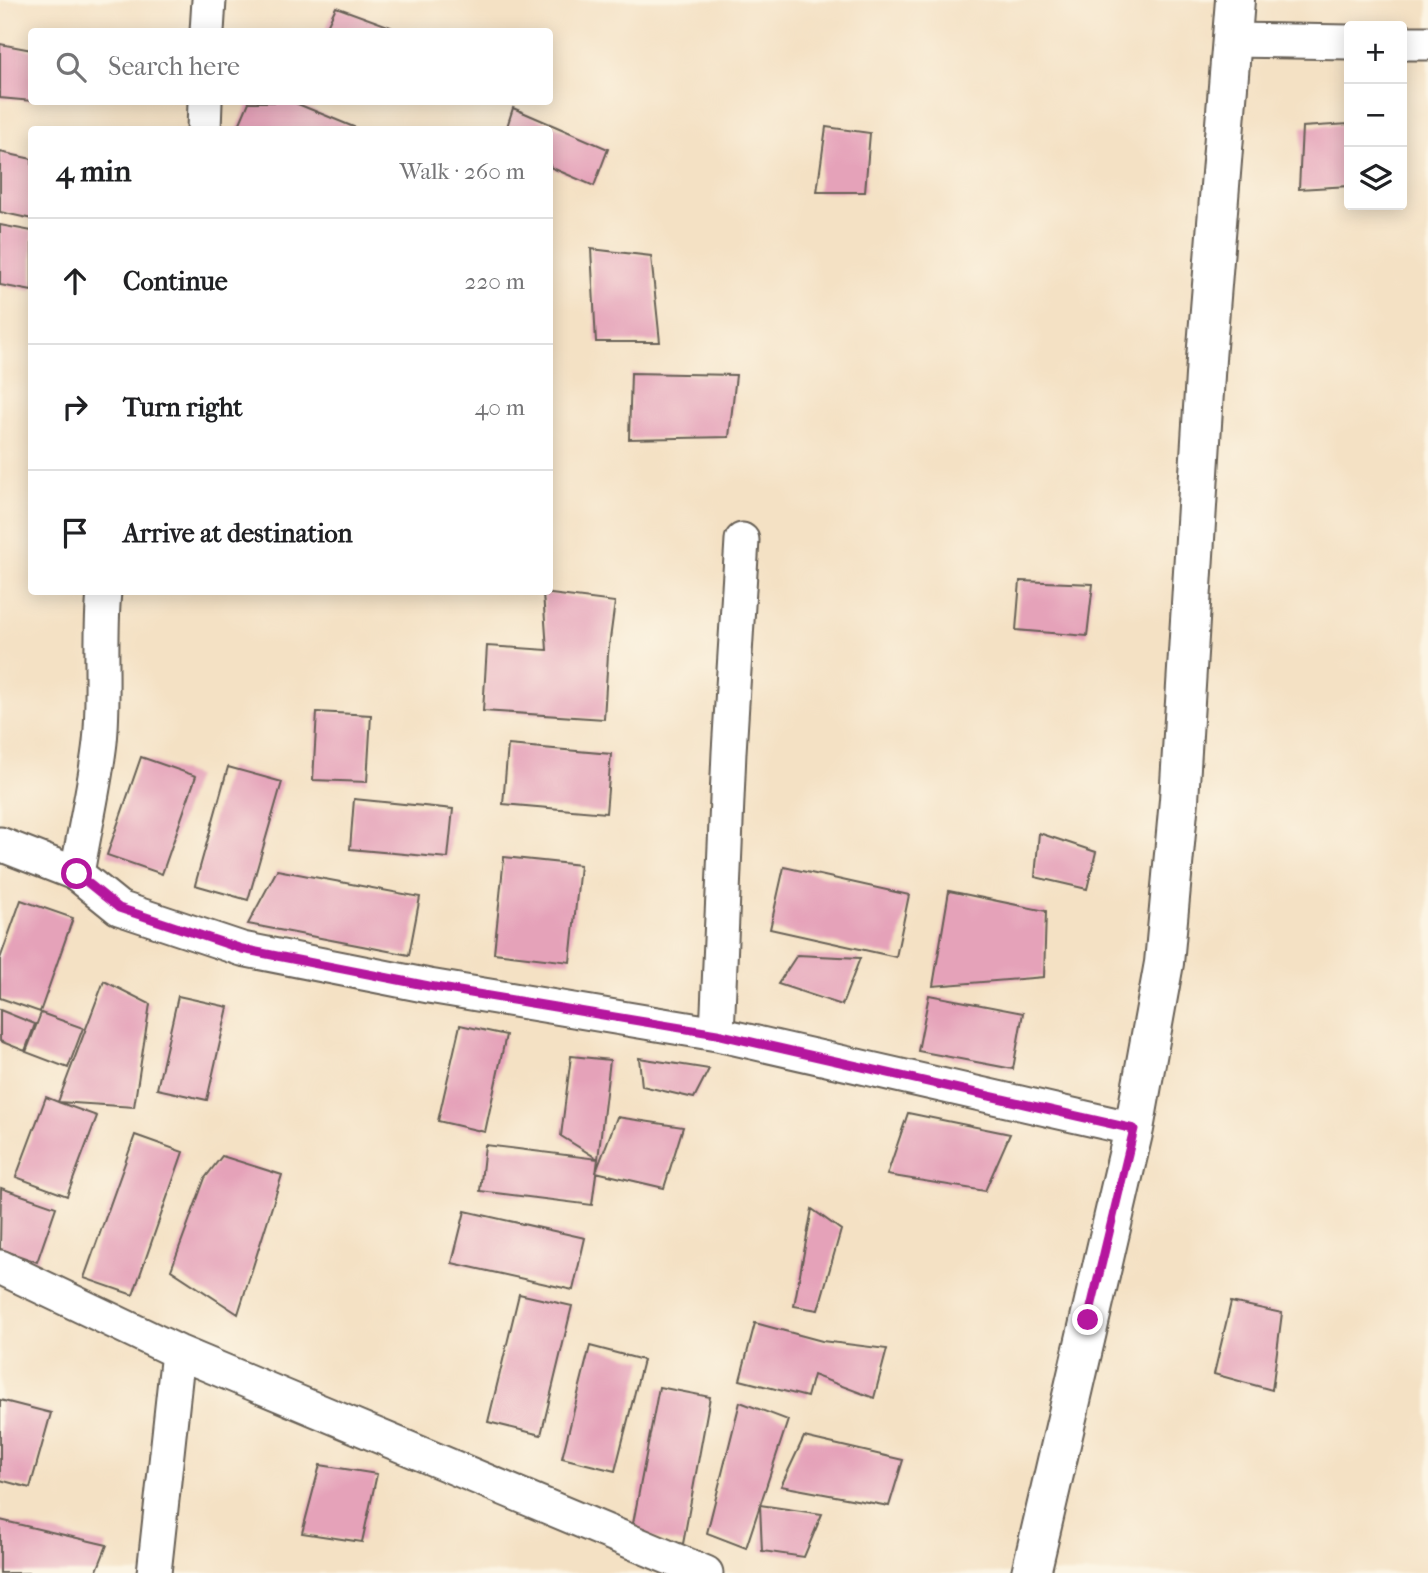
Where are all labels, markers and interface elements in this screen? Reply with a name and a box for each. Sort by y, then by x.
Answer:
map controls [1344,21,1407,210]
button: + [1344,21,1407,84]
search box [28,28,553,105]
icon: search [52,48,90,86]
text: Search here [108,51,240,82]
button: − [1344,84,1407,147]
button: layers [1344,147,1407,210]
text: 4 min [56,154,131,189]
text: Walk · 260 m [400,158,525,185]
icon: ahead [56,262,94,300]
text: Continue [123,266,228,297]
text: 220 m [465,268,525,295]
icon: right [56,388,94,426]
text: Turn right [123,392,243,423]
text: 40 m [475,394,525,421]
icon: arrive [56,514,94,552]
text: Arrive at destination [123,518,353,549]
route start [61,858,92,889]
route end [1072,1304,1103,1335]

